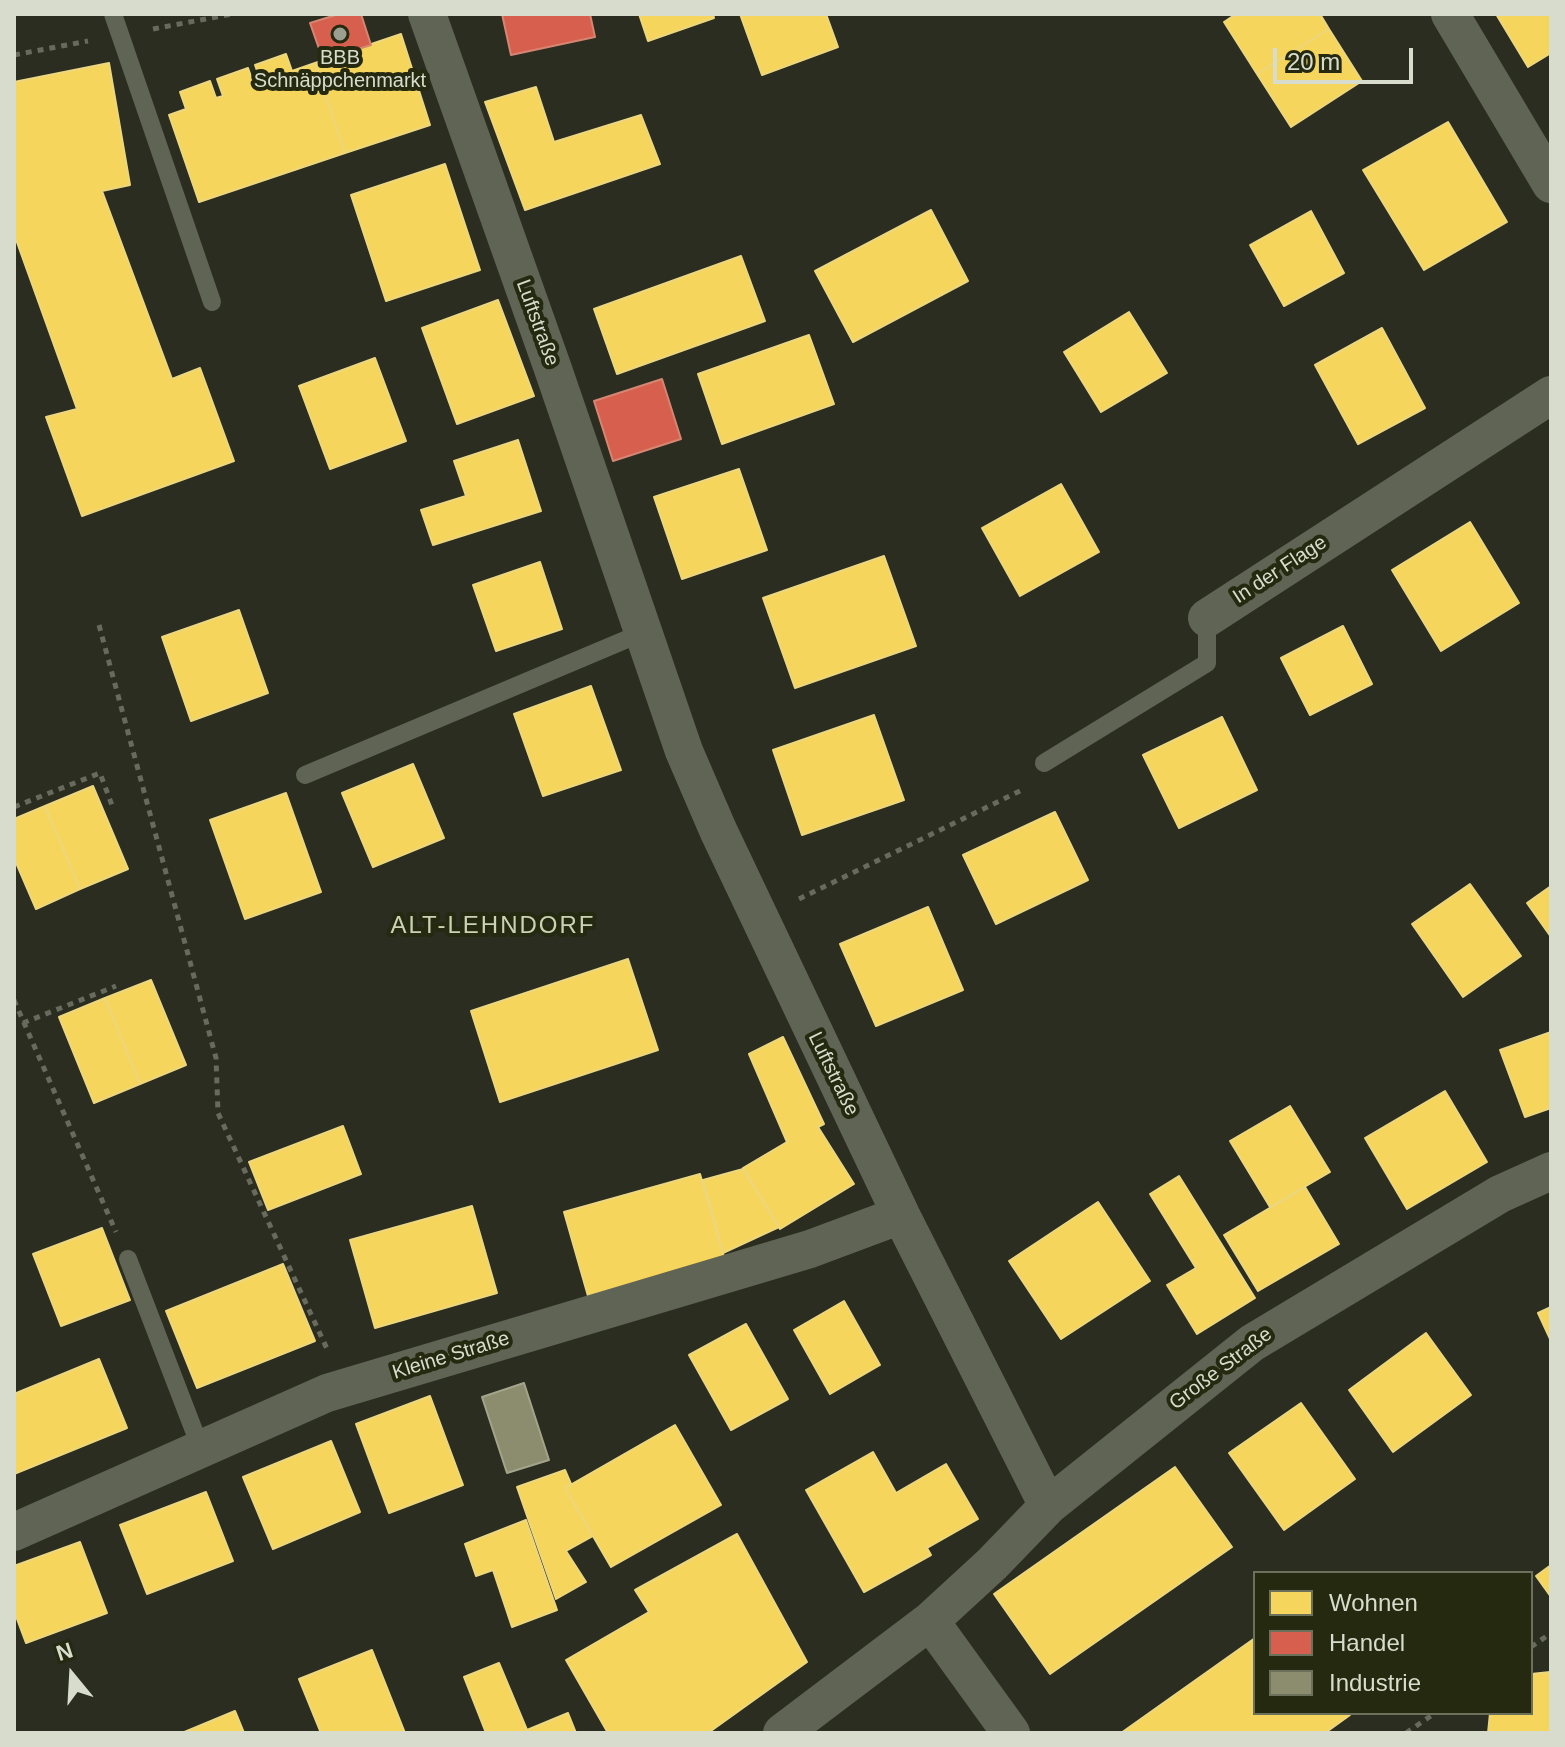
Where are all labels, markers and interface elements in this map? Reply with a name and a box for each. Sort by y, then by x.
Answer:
marker: BBB Schnäppchenmarkt [331,25,349,43]
scale bar [1277,32,1417,82]
place label: BBB Schnäppchenmarkt [254,46,426,93]
text: 20 m [1287,48,1340,75]
street label: Luftstraße [510,277,564,369]
street label: In der Flage [1229,531,1331,609]
district label: ALT-LEHNDORF [391,912,595,940]
street label: Luftstraße [802,1028,864,1120]
street label: Große Straße [1165,1323,1277,1415]
street label: Kleine Straße [390,1327,512,1385]
legend [1253,1571,1533,1715]
text: Wohnen [1329,1589,1418,1616]
text: Handel [1329,1629,1405,1656]
north arrow [32,1635,112,1715]
text: N [53,1637,76,1666]
text: Industrie [1329,1669,1421,1696]

